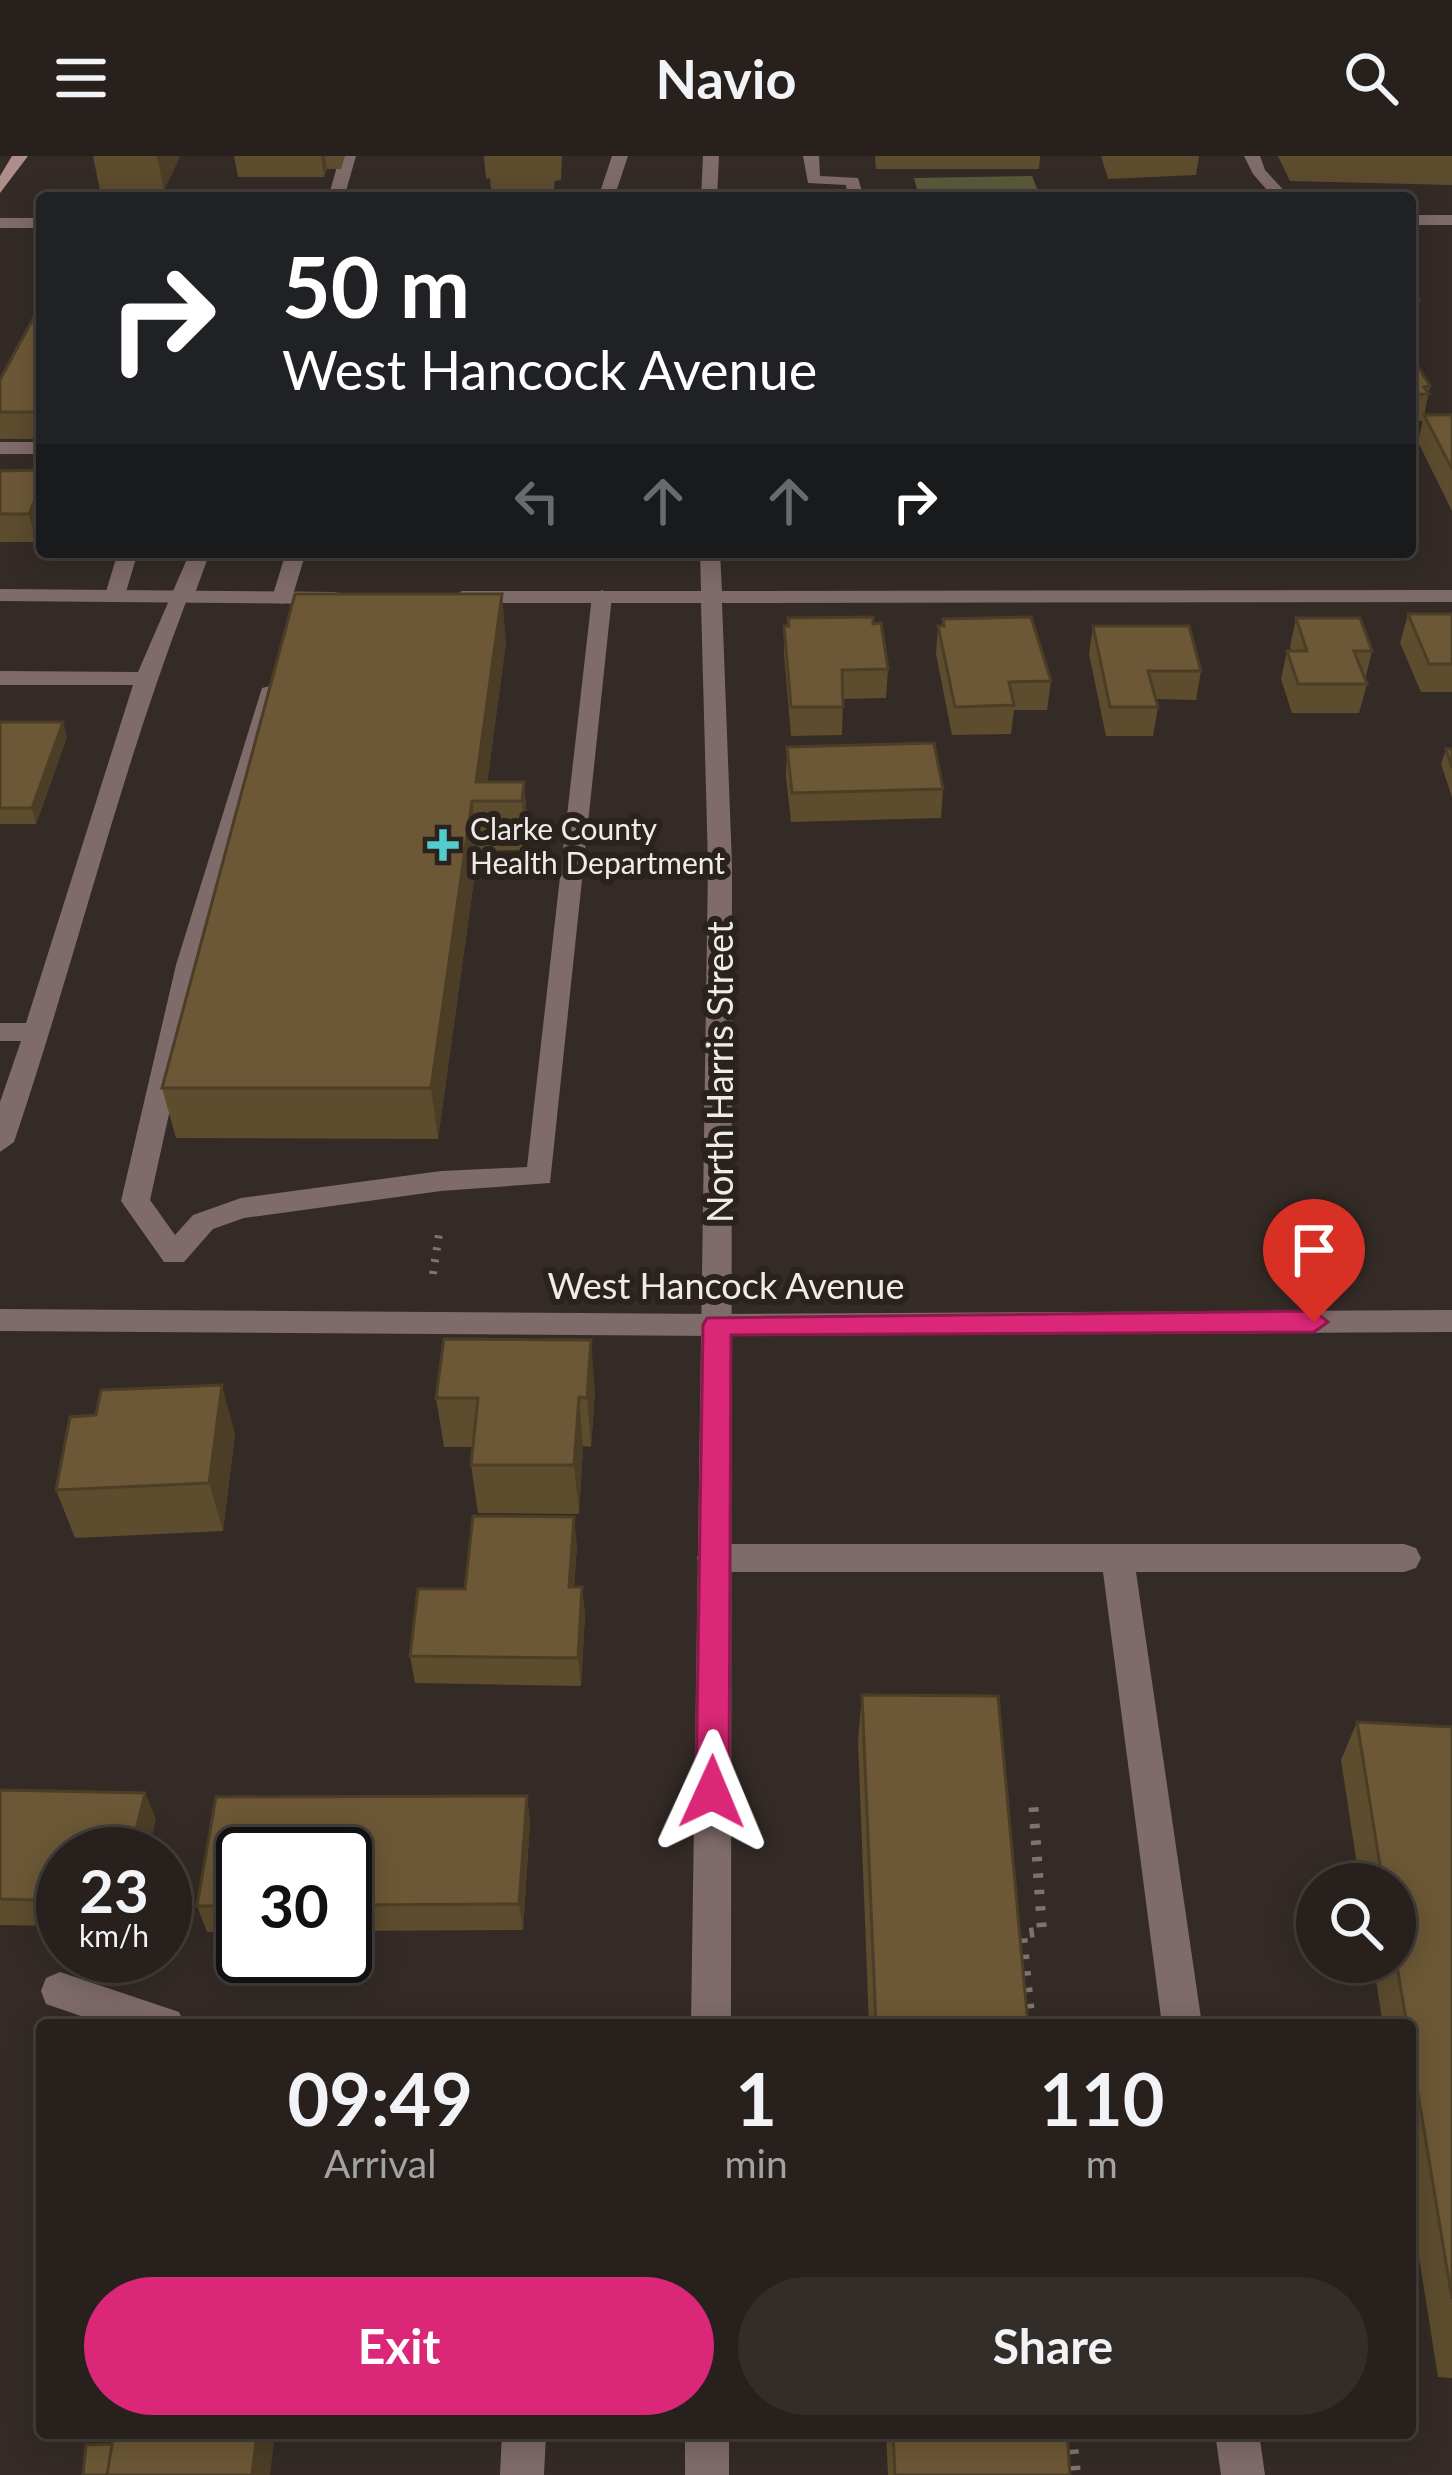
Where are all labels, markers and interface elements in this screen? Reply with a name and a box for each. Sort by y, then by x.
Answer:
icon: menu [48,45,114,111]
icon: search [1338,45,1404,111]
text: Navio [656,46,796,111]
text: 50 m [282,235,470,336]
icon: right [84,240,240,396]
text: West Hancock Avenue [282,337,817,402]
icon: left [504,468,570,534]
icon: ahead [630,468,696,534]
icon: ahead [756,468,822,534]
icon: right [882,468,948,534]
place label: Clarke County Health Department [470,810,725,880]
marker: Clarke County Health Department [427,829,459,861]
street label: North Harris Street [697,921,741,1223]
pin [1263,1199,1365,1322]
icon: arrive [1281,1217,1347,1283]
street label: West Hancock Avenue [548,1263,904,1307]
position arrow [649,1729,775,1855]
speed limit sign: 30 [216,1827,372,1983]
text: 23 [79,1854,149,1926]
map controls [1296,1863,1416,1983]
button: search [1296,1863,1416,1983]
text: km/h [79,1917,149,1953]
text: 09:49 [287,2055,473,2141]
text: 1 [735,2055,777,2141]
text: 110 [1039,2055,1164,2141]
text: Arrival [324,2140,436,2186]
text: min [725,2140,788,2186]
text: m [1086,2140,1118,2186]
button: Exit [84,2277,714,2415]
button: Share [738,2277,1368,2415]

